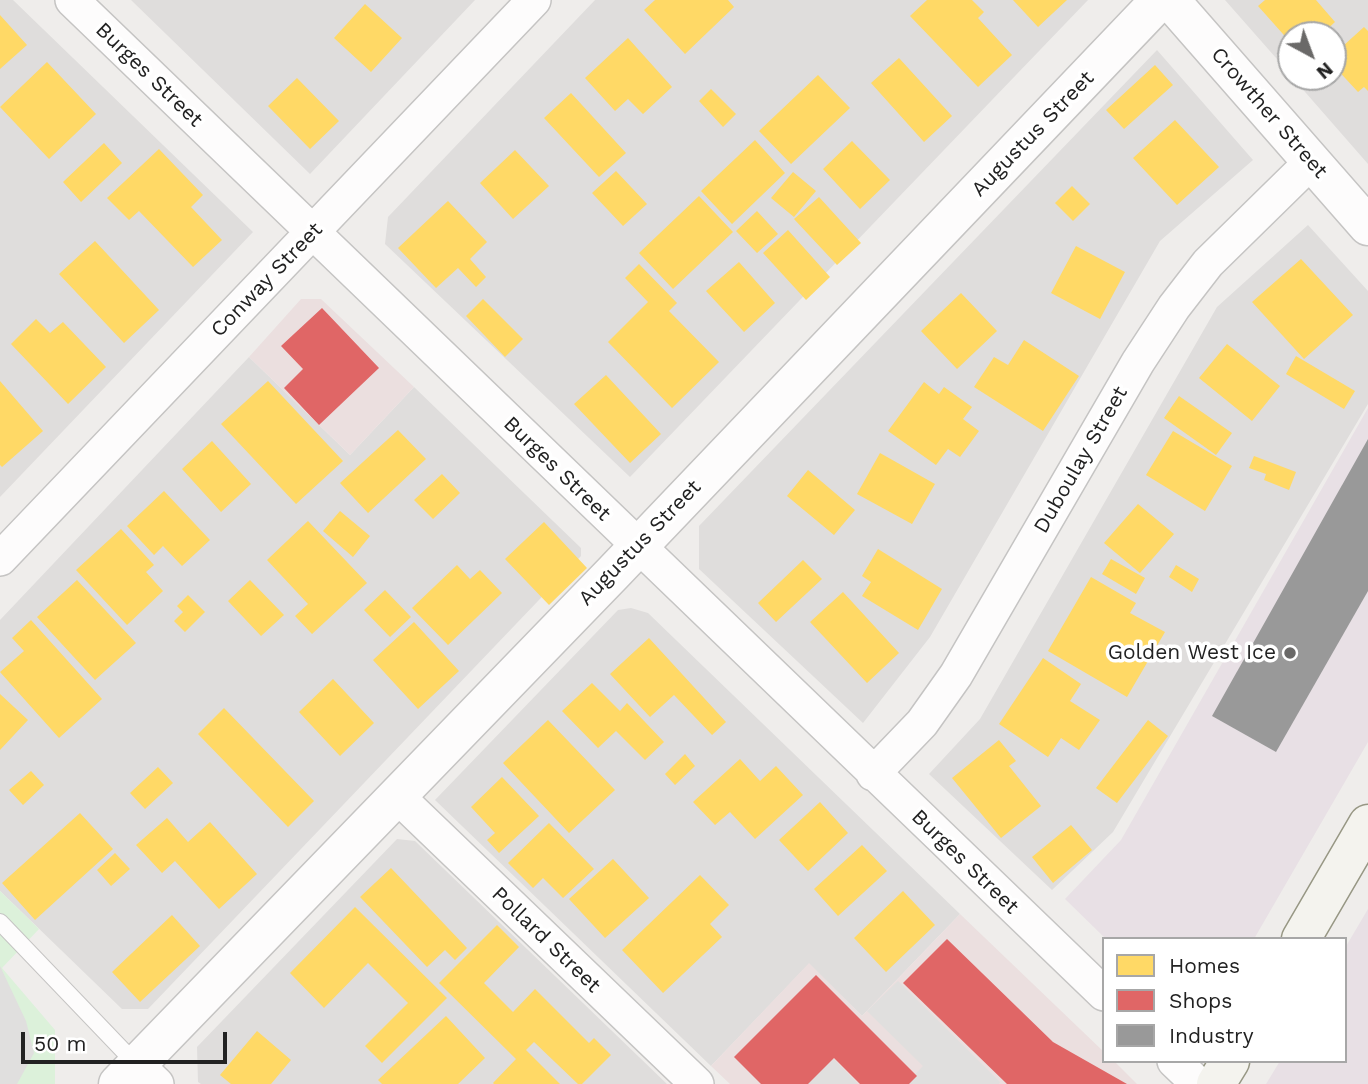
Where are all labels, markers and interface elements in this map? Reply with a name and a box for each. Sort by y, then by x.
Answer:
street label: Burges Street [90,18,208,132]
north arrow [1277,21,1347,91]
street label: Crowther Street [1205,42,1333,184]
text: N [1312,57,1338,84]
street label: Augustus Street [967,66,1099,202]
street label: Conway Street [206,217,328,343]
street label: Duboulay Street [1029,382,1133,538]
street label: Burges Street [498,412,616,526]
street label: Augustus Street [574,475,706,611]
place label: Golden West Ice [1108,640,1276,666]
marker: Golden West Ice [1282,645,1298,661]
street label: Burges Street [906,805,1024,919]
street label: Pollard Street [486,882,606,998]
legend [1102,937,1347,1063]
text: Homes [1169,953,1240,978]
text: Shops [1169,988,1232,1013]
scale bar [24,1018,231,1062]
text: Industry [1169,1023,1254,1048]
text: 50 m [34,1031,86,1056]

